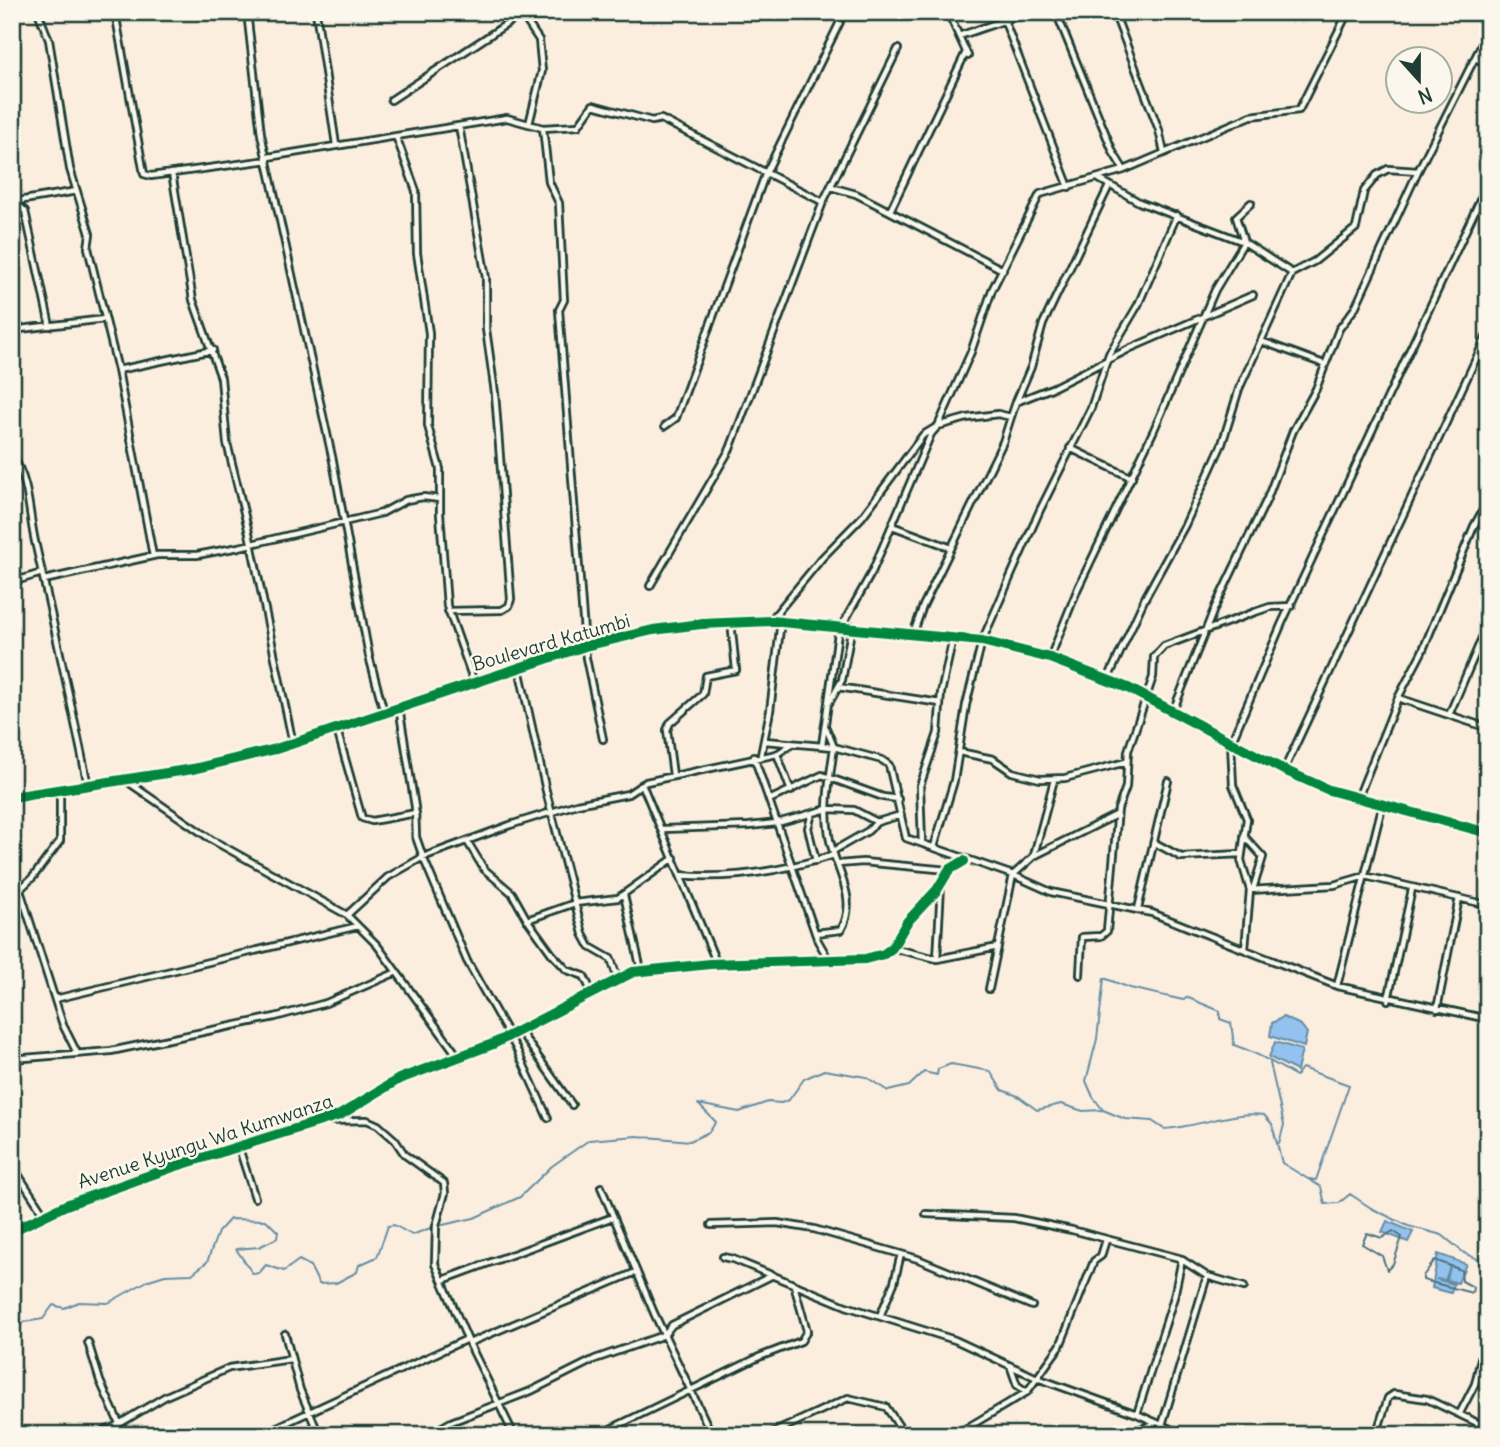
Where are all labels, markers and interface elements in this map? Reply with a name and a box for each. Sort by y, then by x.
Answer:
north arrow [1384,46,1454,116]
text: N [1415,82,1436,109]
street label: Boulevard Katumbi [469,608,633,676]
street label: Avenue Kyungu Wa Kumwanza [75,1088,336,1194]

